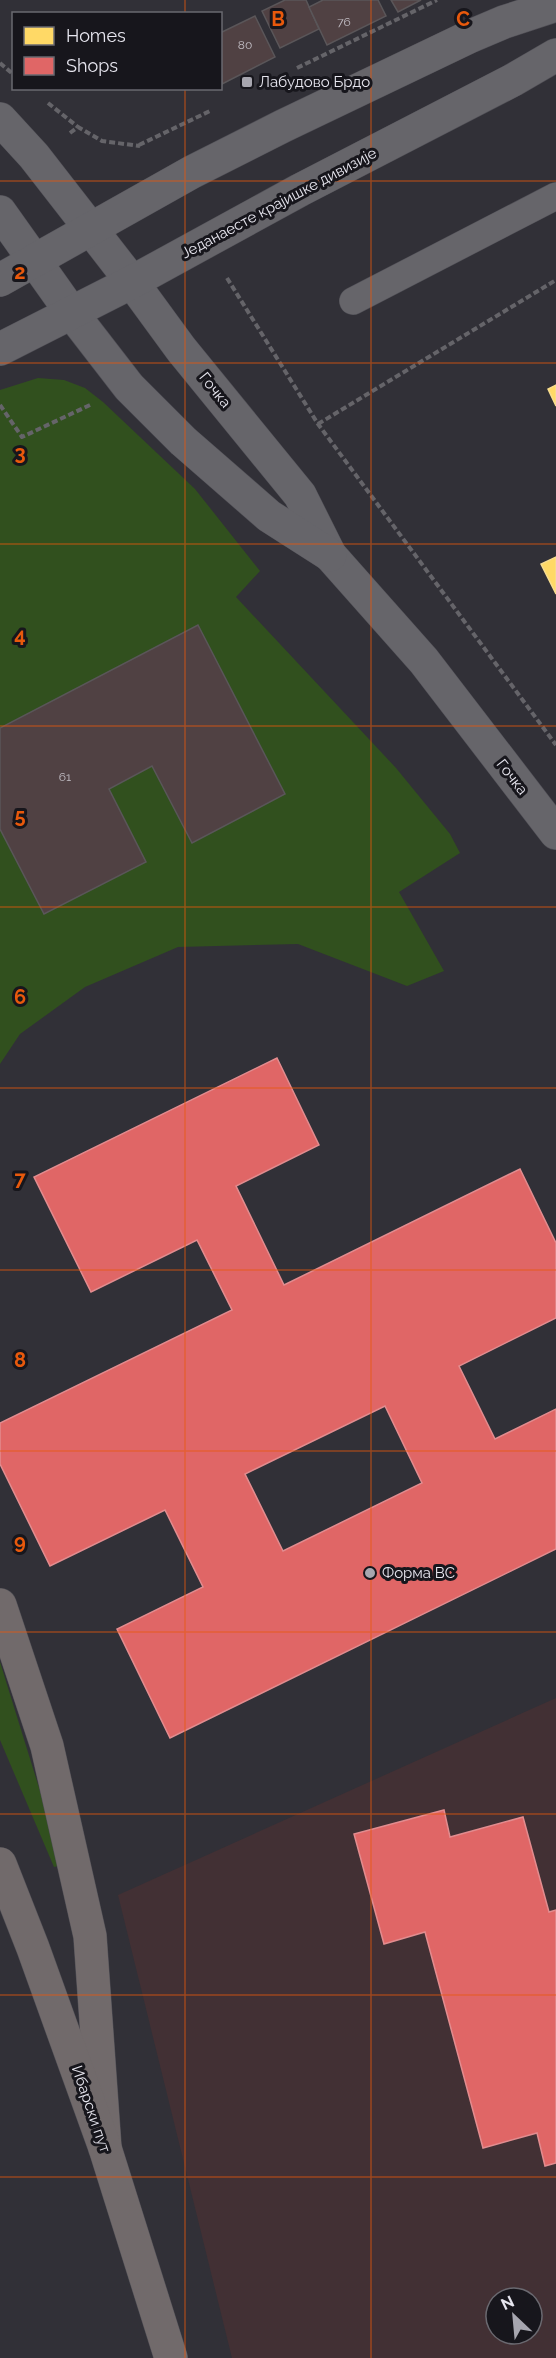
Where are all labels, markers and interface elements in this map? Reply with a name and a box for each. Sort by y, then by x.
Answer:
text: B [271,7,285,31]
text: C [456,7,470,31]
legend [12,12,222,90]
house number: 76 [337,15,351,29]
text: Homes [66,25,126,46]
house number: 80 [238,38,252,52]
text: Shops [66,55,118,76]
place label: Лабудово Брдо [259,73,370,91]
marker: Лабудово Брдо [240,75,254,89]
street label: Једанаесте крајишке дивизије [178,144,380,262]
text: 2 [14,260,26,284]
street label: Гочка [195,369,235,411]
text: 3 [14,441,26,465]
text: 4 [14,623,26,647]
street label: Гочка [492,756,532,798]
house number: 61 [59,770,71,784]
text: 5 [14,804,26,828]
text: 6 [14,985,26,1009]
text: 7 [14,1167,26,1191]
text: 8 [14,1348,26,1372]
text: 9 [14,1530,26,1554]
place label: Форма ВС [382,1564,455,1582]
marker: Форма ВС [363,1566,377,1580]
street label: Ибарски пут [68,2063,114,2155]
north arrow [484,2286,544,2346]
text: N [498,2292,517,2314]

